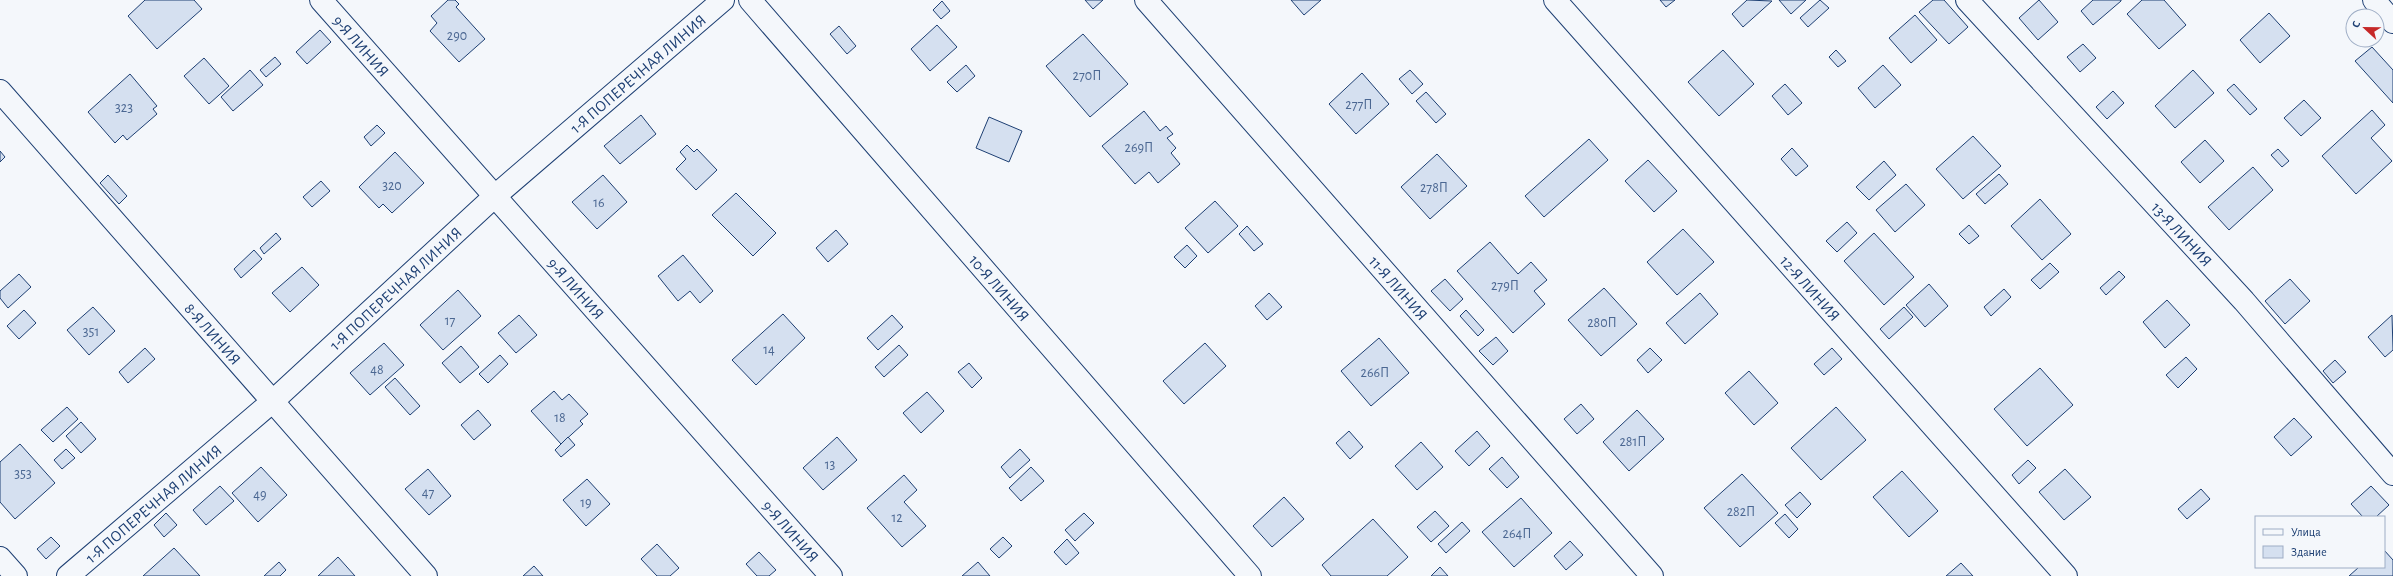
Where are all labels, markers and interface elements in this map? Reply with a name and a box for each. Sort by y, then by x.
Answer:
north arrow [2345,8,2385,48]
street label: 1-Я ПОПЕРЕЧНАЯ ЛИНИЯ [568,12,709,136]
street label: 9-Я ЛИНИЯ [329,13,392,80]
text: С [2350,20,2362,29]
house number: 290 [447,29,467,43]
house number: 270П [1073,69,1101,83]
house number: 277П [1345,98,1373,112]
house number: 323 [115,101,133,115]
house number: 269П [1125,141,1153,155]
house number: 320 [382,179,402,193]
house number: 278П [1420,181,1448,195]
house number: 16 [593,196,605,210]
street label: 13-Я ЛИНИЯ [2148,200,2215,270]
street label: 1-Я ПОПЕРЕЧНАЯ ЛИНИЯ [327,224,465,353]
street label: 10-Я ЛИНИЯ [966,252,1032,325]
street label: 11-Я ЛИНИЯ [1366,253,1430,324]
street label: 12-Я ЛИНИЯ [1777,253,1843,324]
street label: 9-Я ЛИНИЯ [544,255,607,323]
house number: 279П [1491,279,1519,293]
street label: 8-Я ЛИНИЯ [181,300,244,368]
house number: 17 [445,314,455,328]
house number: 280П [1587,316,1617,330]
house number: 351 [83,325,99,339]
house number: 14 [763,343,775,357]
house number: 48 [370,363,384,377]
house number: 266П [1361,366,1389,380]
house number: 18 [554,411,566,425]
house number: 281П [1619,435,1647,449]
street label: 1-Я ПОПЕРЕЧНАЯ ЛИНИЯ [83,442,225,566]
house number: 13 [825,458,836,472]
house number: 353 [14,467,32,481]
house number: 47 [422,486,434,500]
house number: 49 [253,488,267,502]
house number: 19 [580,496,592,510]
street label: 9-Я ЛИНИЯ [759,498,821,565]
house number: 282П [1727,505,1755,519]
house number: 12 [891,511,903,525]
legend [2255,516,2385,568]
text: Улица [2291,526,2321,538]
house number: 264П [1503,527,1531,541]
text: Здание [2291,546,2327,558]

